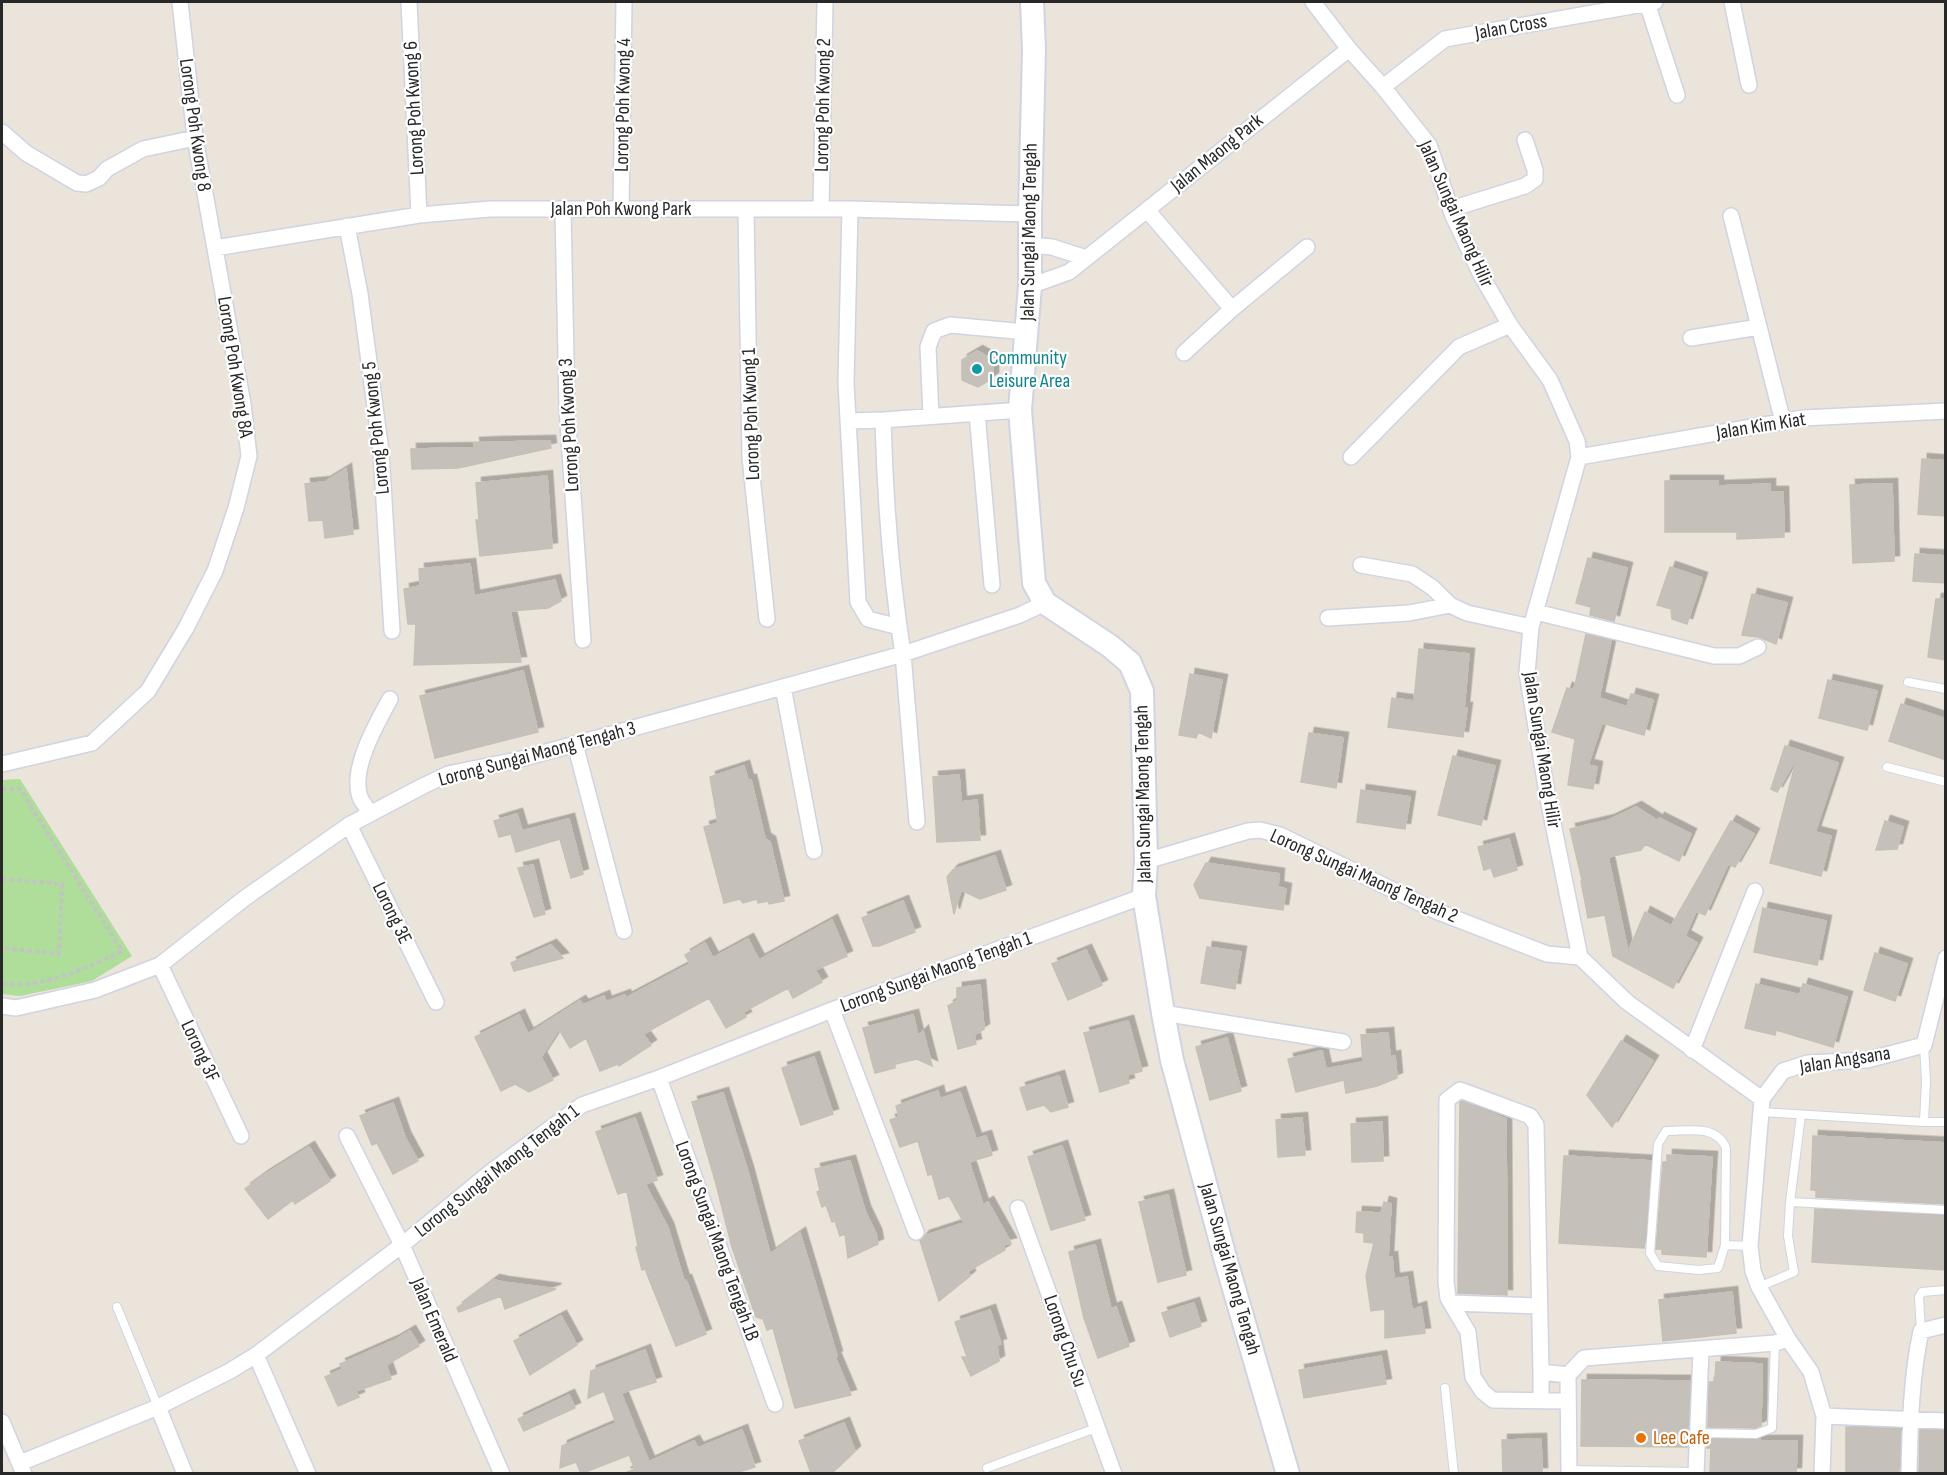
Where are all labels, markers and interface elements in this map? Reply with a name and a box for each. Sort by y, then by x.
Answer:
street label: Jalan Cross [1472,9,1549,45]
street label: Lorong Poh Kwong 4 [610,38,636,172]
street label: Lorong Poh Kwong 2 [810,38,836,172]
street label: Lorong Poh Kwong 6 [399,40,429,176]
street label: Lorong Poh Kwong 8 [174,57,216,193]
street label: Jalan Maong Park [1165,108,1268,198]
street label: Jalan Sungai Maong Hilir [1413,136,1499,291]
street label: Jalan Sungai Maong Tengah [1015,143,1043,322]
street label: Jalan Poh Kwong Park [550,197,692,221]
street label: Lorong Poh Kwong 8A [212,295,258,440]
place label: Community Leisure Area [989,346,1070,393]
street label: Lorong Poh Kwong 1 [737,347,765,481]
street label: Lorong Poh Kwong 3 [554,358,584,492]
street label: Lorong Poh Kwong 5 [357,360,395,496]
marker: Community Leisure Area [970,362,984,376]
street label: Jalan Kim Kiat [1713,407,1808,445]
street label: Jalan Sungai Maong Hilir [1518,669,1566,830]
street label: Jalan Sungai Maong Tengah [1129,705,1157,884]
street label: Lorong Sungai Maong Tengah 3 [436,716,638,792]
street label: Lorong Sungai Maong Tengah 2 [1266,824,1462,928]
street label: Lorong 3E [367,878,417,948]
street label: Lorong Sungai Maong Tengah 1 [837,926,1035,1018]
street label: Lorong 3F [175,1016,225,1086]
street label: Jalan Angsana [1797,1041,1892,1079]
street label: Lorong Sungai Maong Tengah 1 [410,1099,584,1243]
street label: Lorong Sungai Maong Tengah 1B [670,1138,764,1344]
street label: Jalan Sungai Maong Tengah [1194,1179,1266,1358]
street label: Jalan Emerald [405,1273,462,1366]
street label: Lorong Chu Su [1038,1292,1092,1390]
place label: Lee Cafe [1653,1426,1710,1450]
marker: Lee Cafe [1634,1431,1648,1445]

